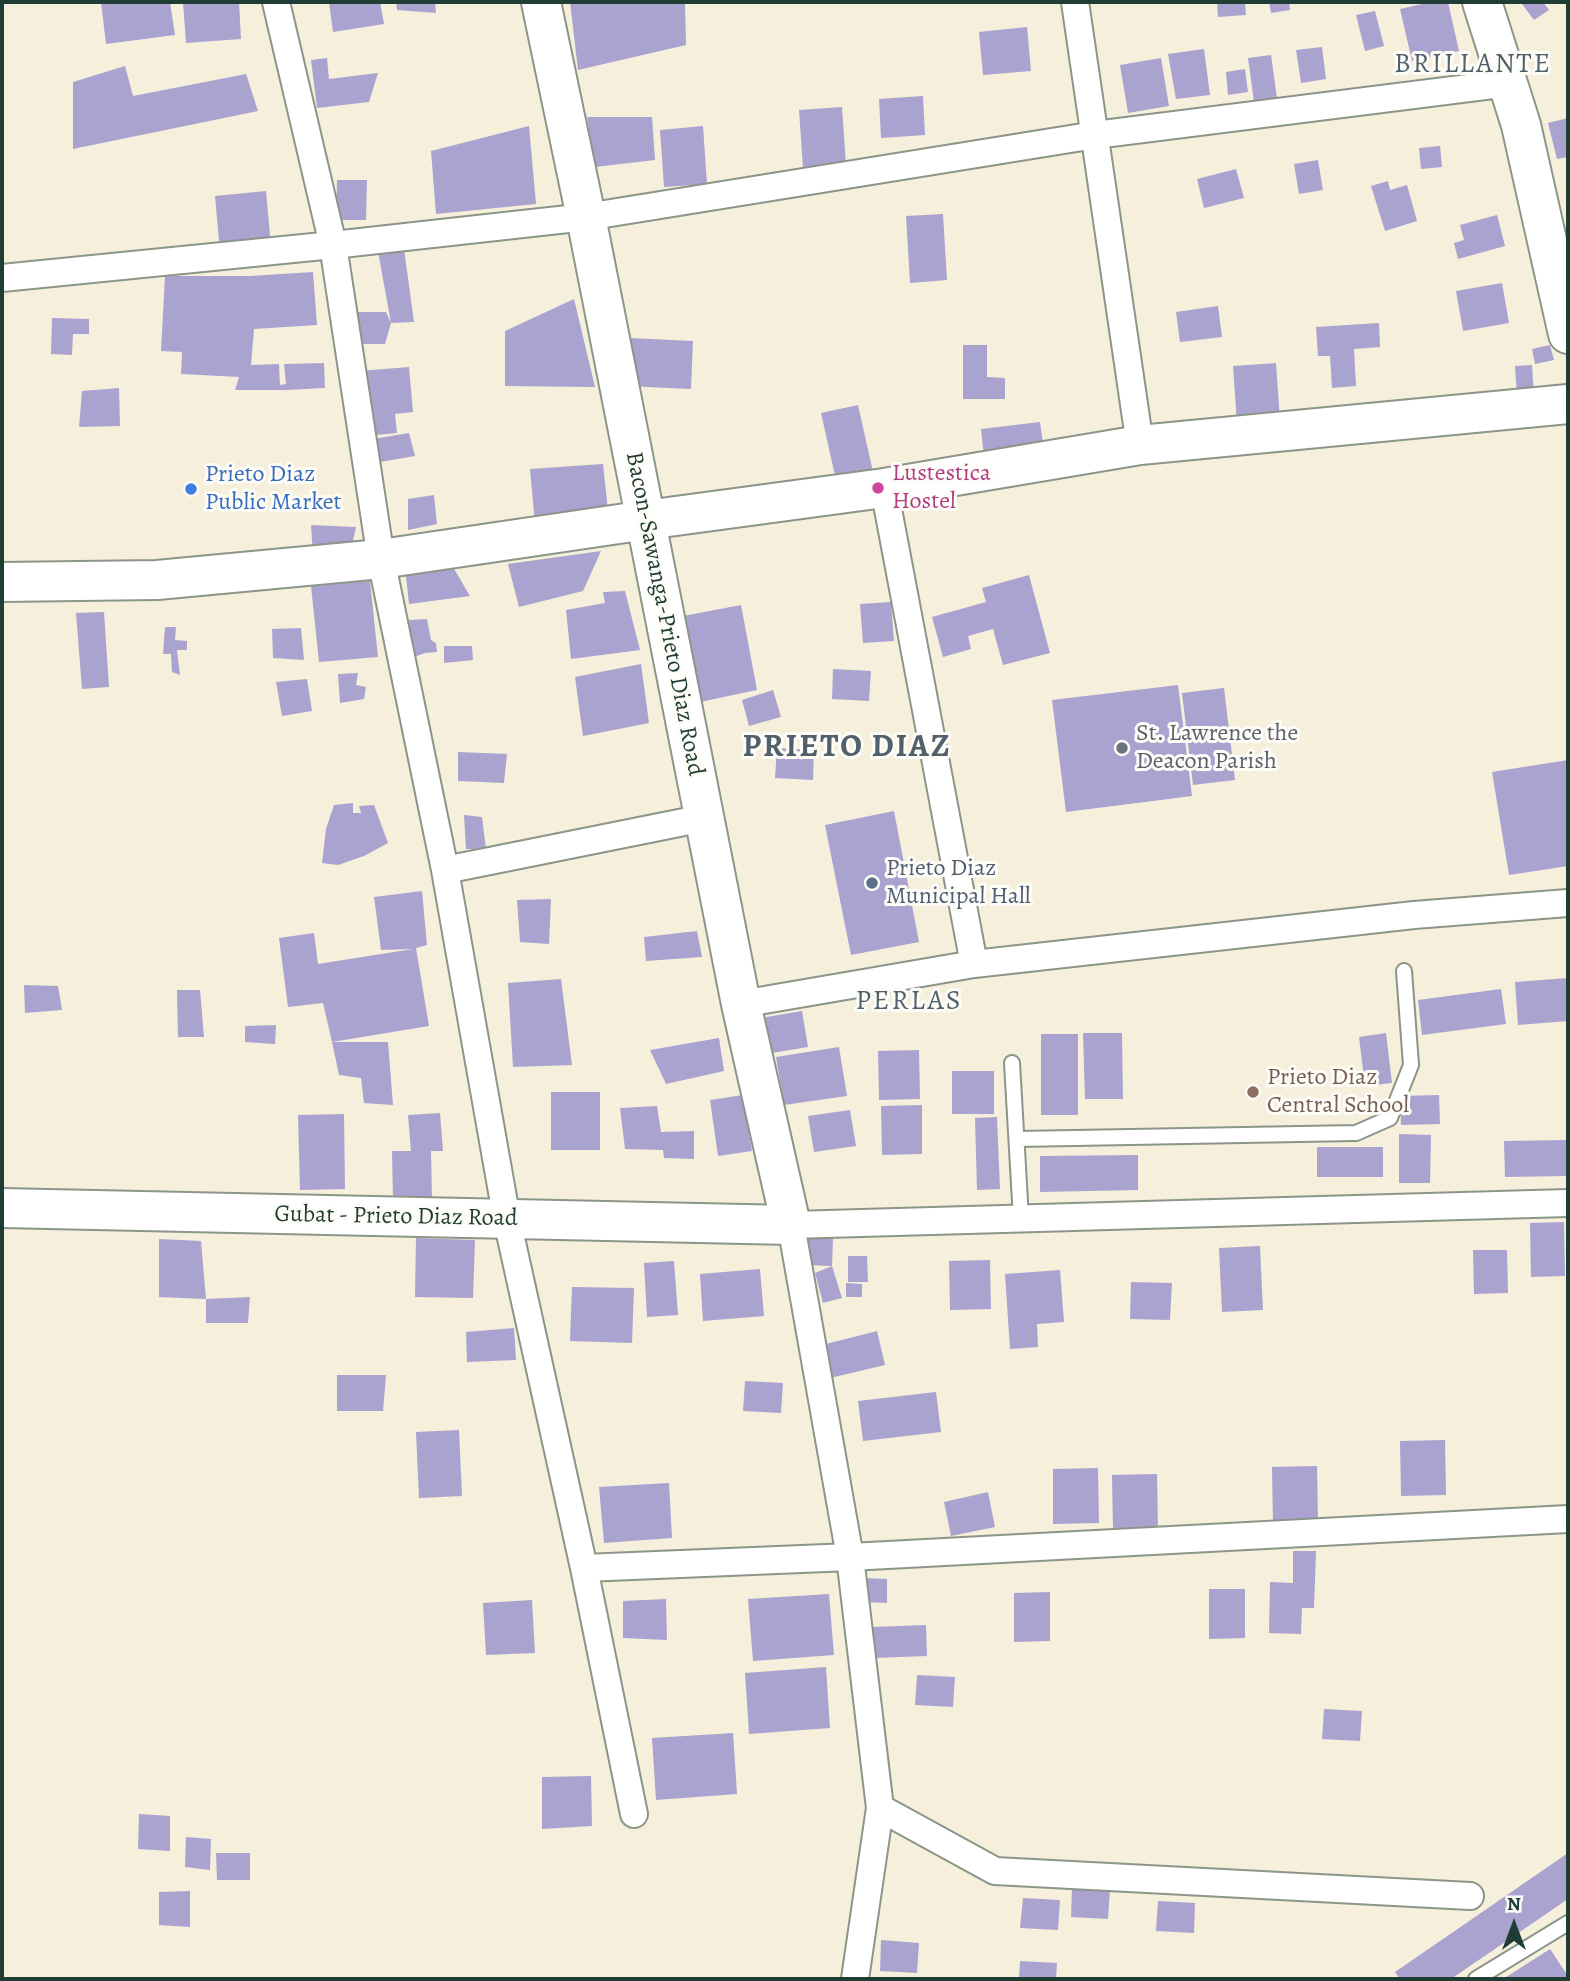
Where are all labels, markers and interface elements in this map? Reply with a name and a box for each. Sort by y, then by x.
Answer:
district label: BRILLANTE [1395,48,1551,82]
street label: Bacon-Sawanga-Prieto Diaz Road [618,449,710,779]
place label: Lustestica Hostel [892,460,991,516]
place label: Prieto Diaz Public Market [205,461,342,517]
marker: Lustestica Hostel [870,480,886,496]
marker: Prieto Diaz Public Market [183,481,199,497]
place label: St. Lawrence the Deacon Parish [1136,720,1298,776]
district label: PRIETO DIAZ [744,729,950,767]
marker: St. Lawrence the Deacon Parish [1114,740,1130,756]
place label: Prieto Diaz Municipal Hall [886,855,1031,911]
marker: Prieto Diaz Municipal Hall [864,875,880,891]
district label: PERLAS [856,985,962,1019]
place label: Prieto Diaz Central School [1267,1064,1409,1120]
marker: Prieto Diaz Central School [1245,1084,1261,1100]
street label: Gubat - Prieto Diaz Road [274,1200,518,1234]
north arrow [1479,1890,1549,1960]
text: N [1507,1891,1521,1917]

